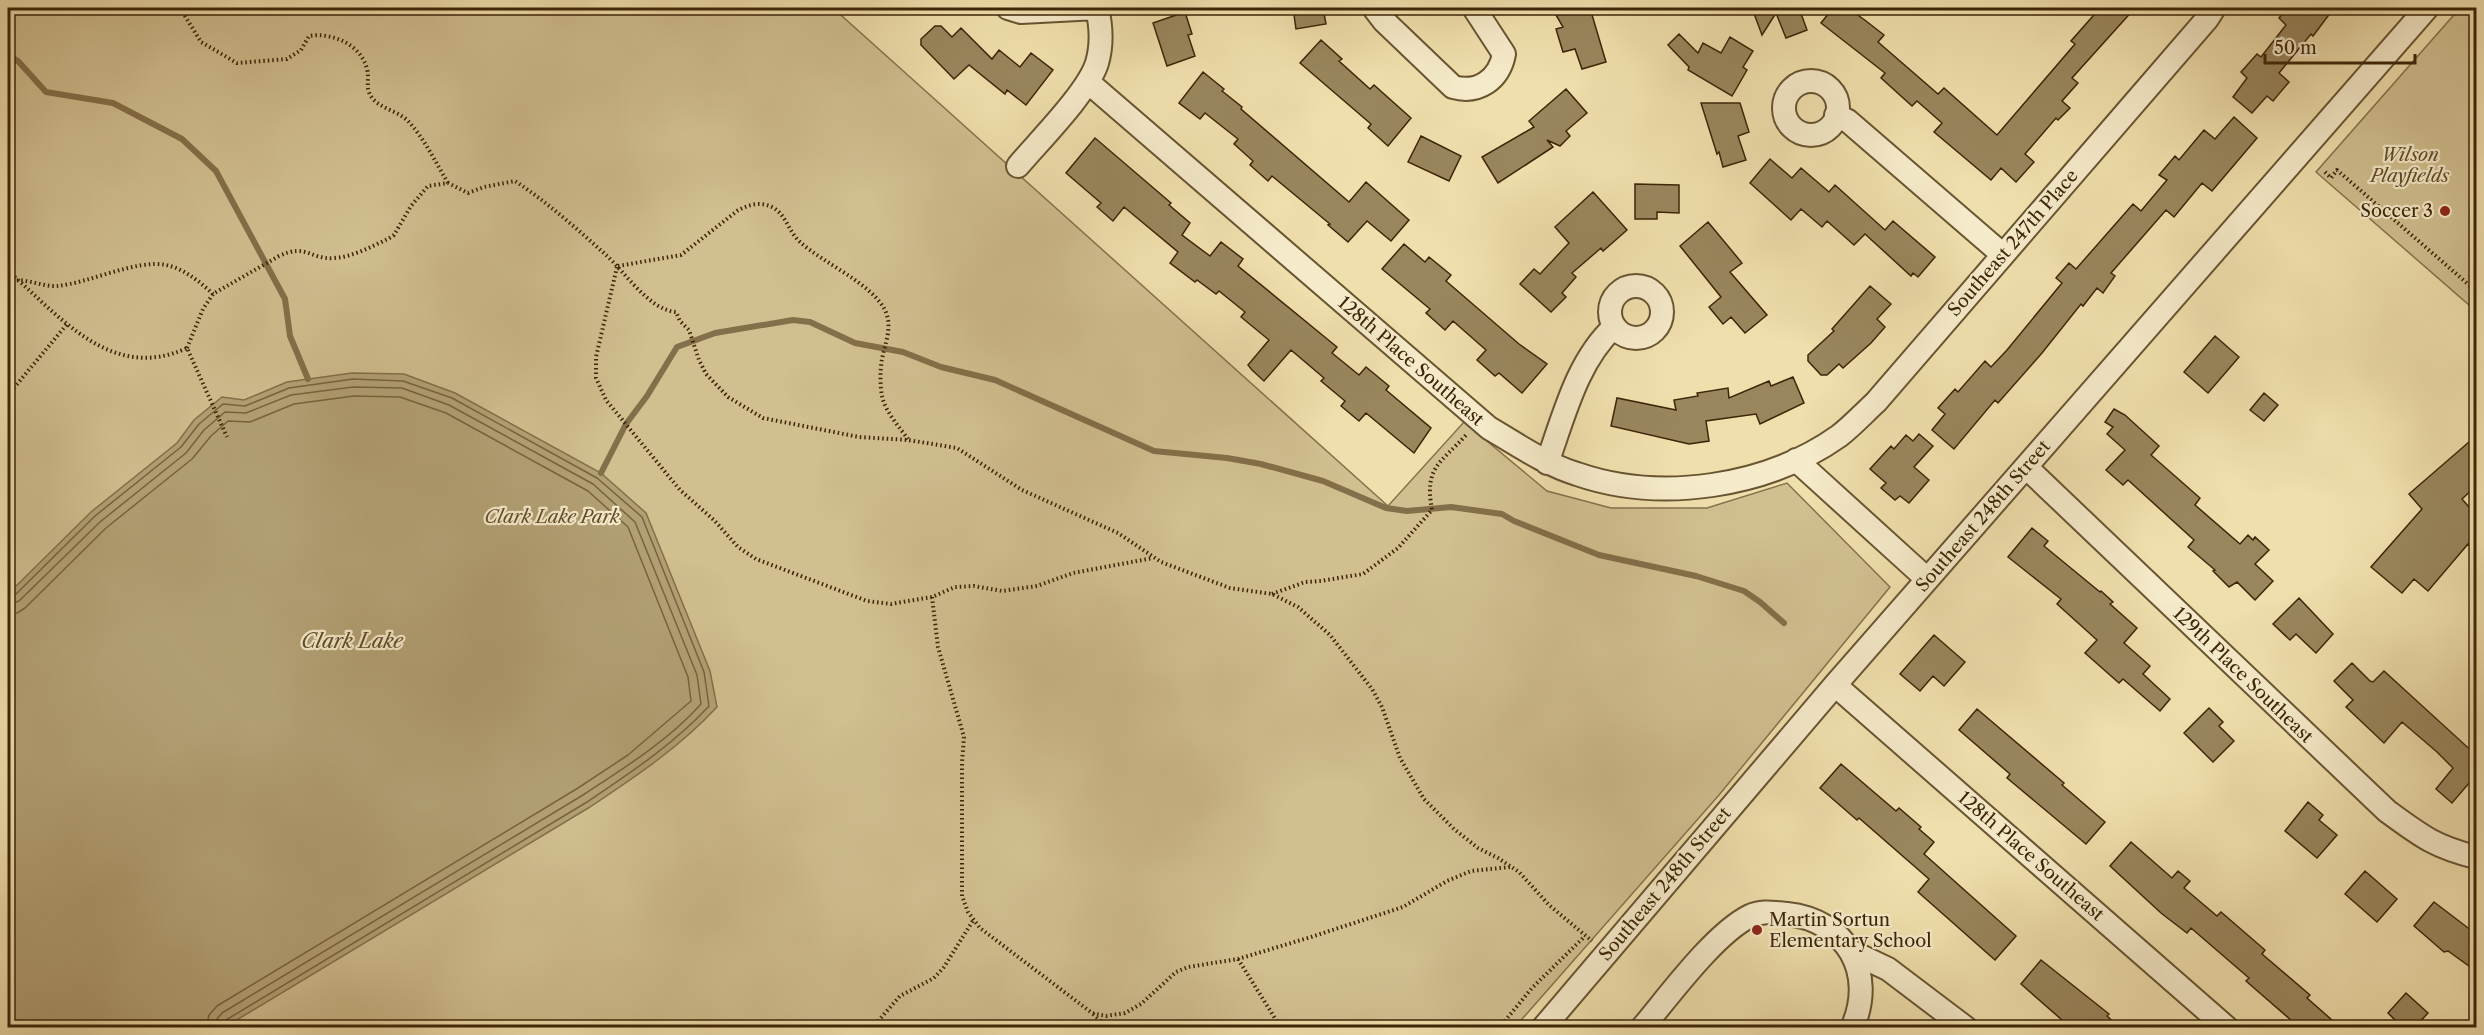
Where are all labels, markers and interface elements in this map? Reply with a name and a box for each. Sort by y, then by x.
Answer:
scale bar [2265,27,2415,65]
text: 50 m [2274,37,2317,59]
park label: Wilson Playfields [2368,144,2450,187]
street label: Southeast 247th Place [1943,165,2083,321]
place label: Soccer 3 [2360,200,2433,222]
marker: Soccer 3 [2438,204,2452,218]
street label: 128th Place Southeast [1333,292,1489,431]
street label: Southeast 248th Street [1911,435,2055,596]
park label: Clark Lake Park [484,506,620,528]
street label: 129th Place Southeast [2168,602,2318,748]
water label: Clark Lake [301,629,404,653]
street label: 128th Place Southeast [1953,787,2109,926]
street label: Southeast 248th Street [1594,802,1736,965]
place label: Martin Sortun Elementary School [1769,909,1932,952]
marker: Martin Sortun Elementary School [1750,923,1764,937]

